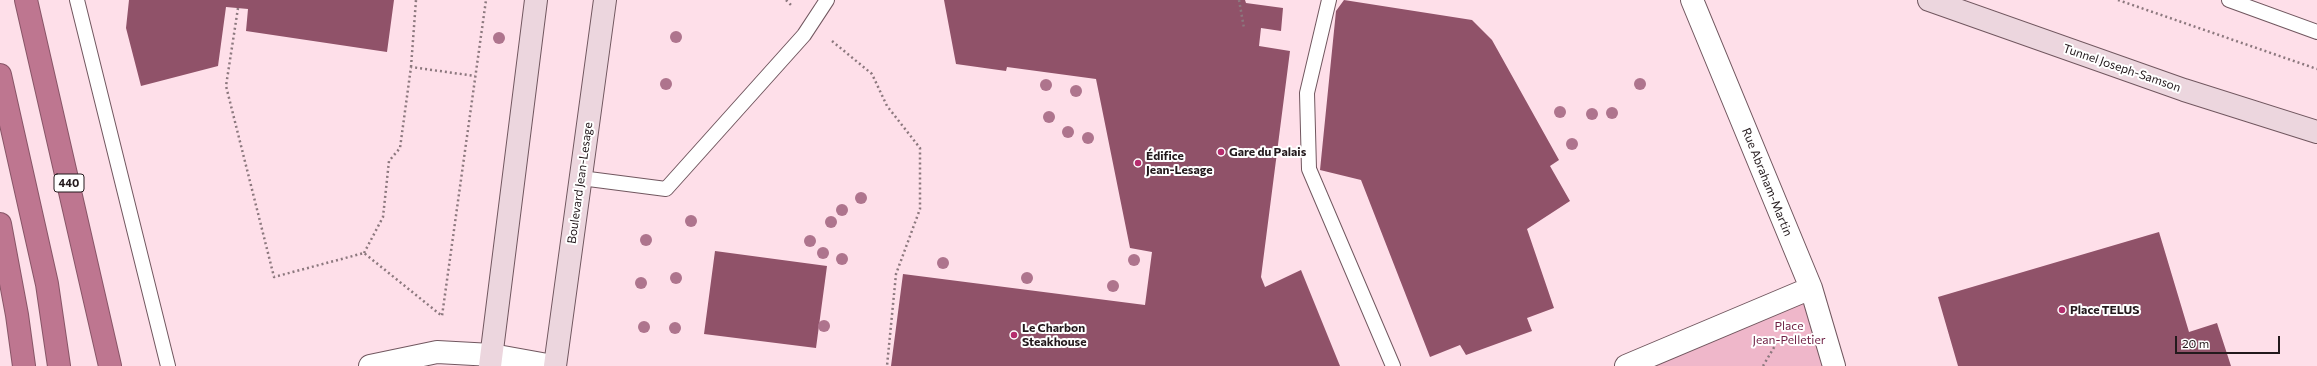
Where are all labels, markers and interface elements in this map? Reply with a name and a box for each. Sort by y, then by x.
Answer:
street label: Tunnel Joseph-Samson [2061,41,2183,95]
street label: Boulevard Jean-Lesage [564,121,596,245]
street label: Rue Abraham-Martin [1739,126,1795,238]
place label: Gare du Palais [1229,145,1306,159]
marker: Gare du Palais [1216,147,1226,157]
place label: Édifice Jean-Lesage [1146,149,1213,177]
marker: Édifice Jean-Lesage [1133,158,1143,168]
road number: 440 [54,174,84,192]
place label: Place TELUS [2070,303,2140,317]
marker: Place TELUS [2057,305,2067,315]
park label: Place Jean-Pelletier [1752,319,1826,347]
place label: Le Charbon Steakhouse [1022,321,1087,349]
scale bar [2177,328,2282,354]
marker: Le Charbon Steakhouse [1009,330,1019,340]
text: 20 m [2182,336,2209,350]

